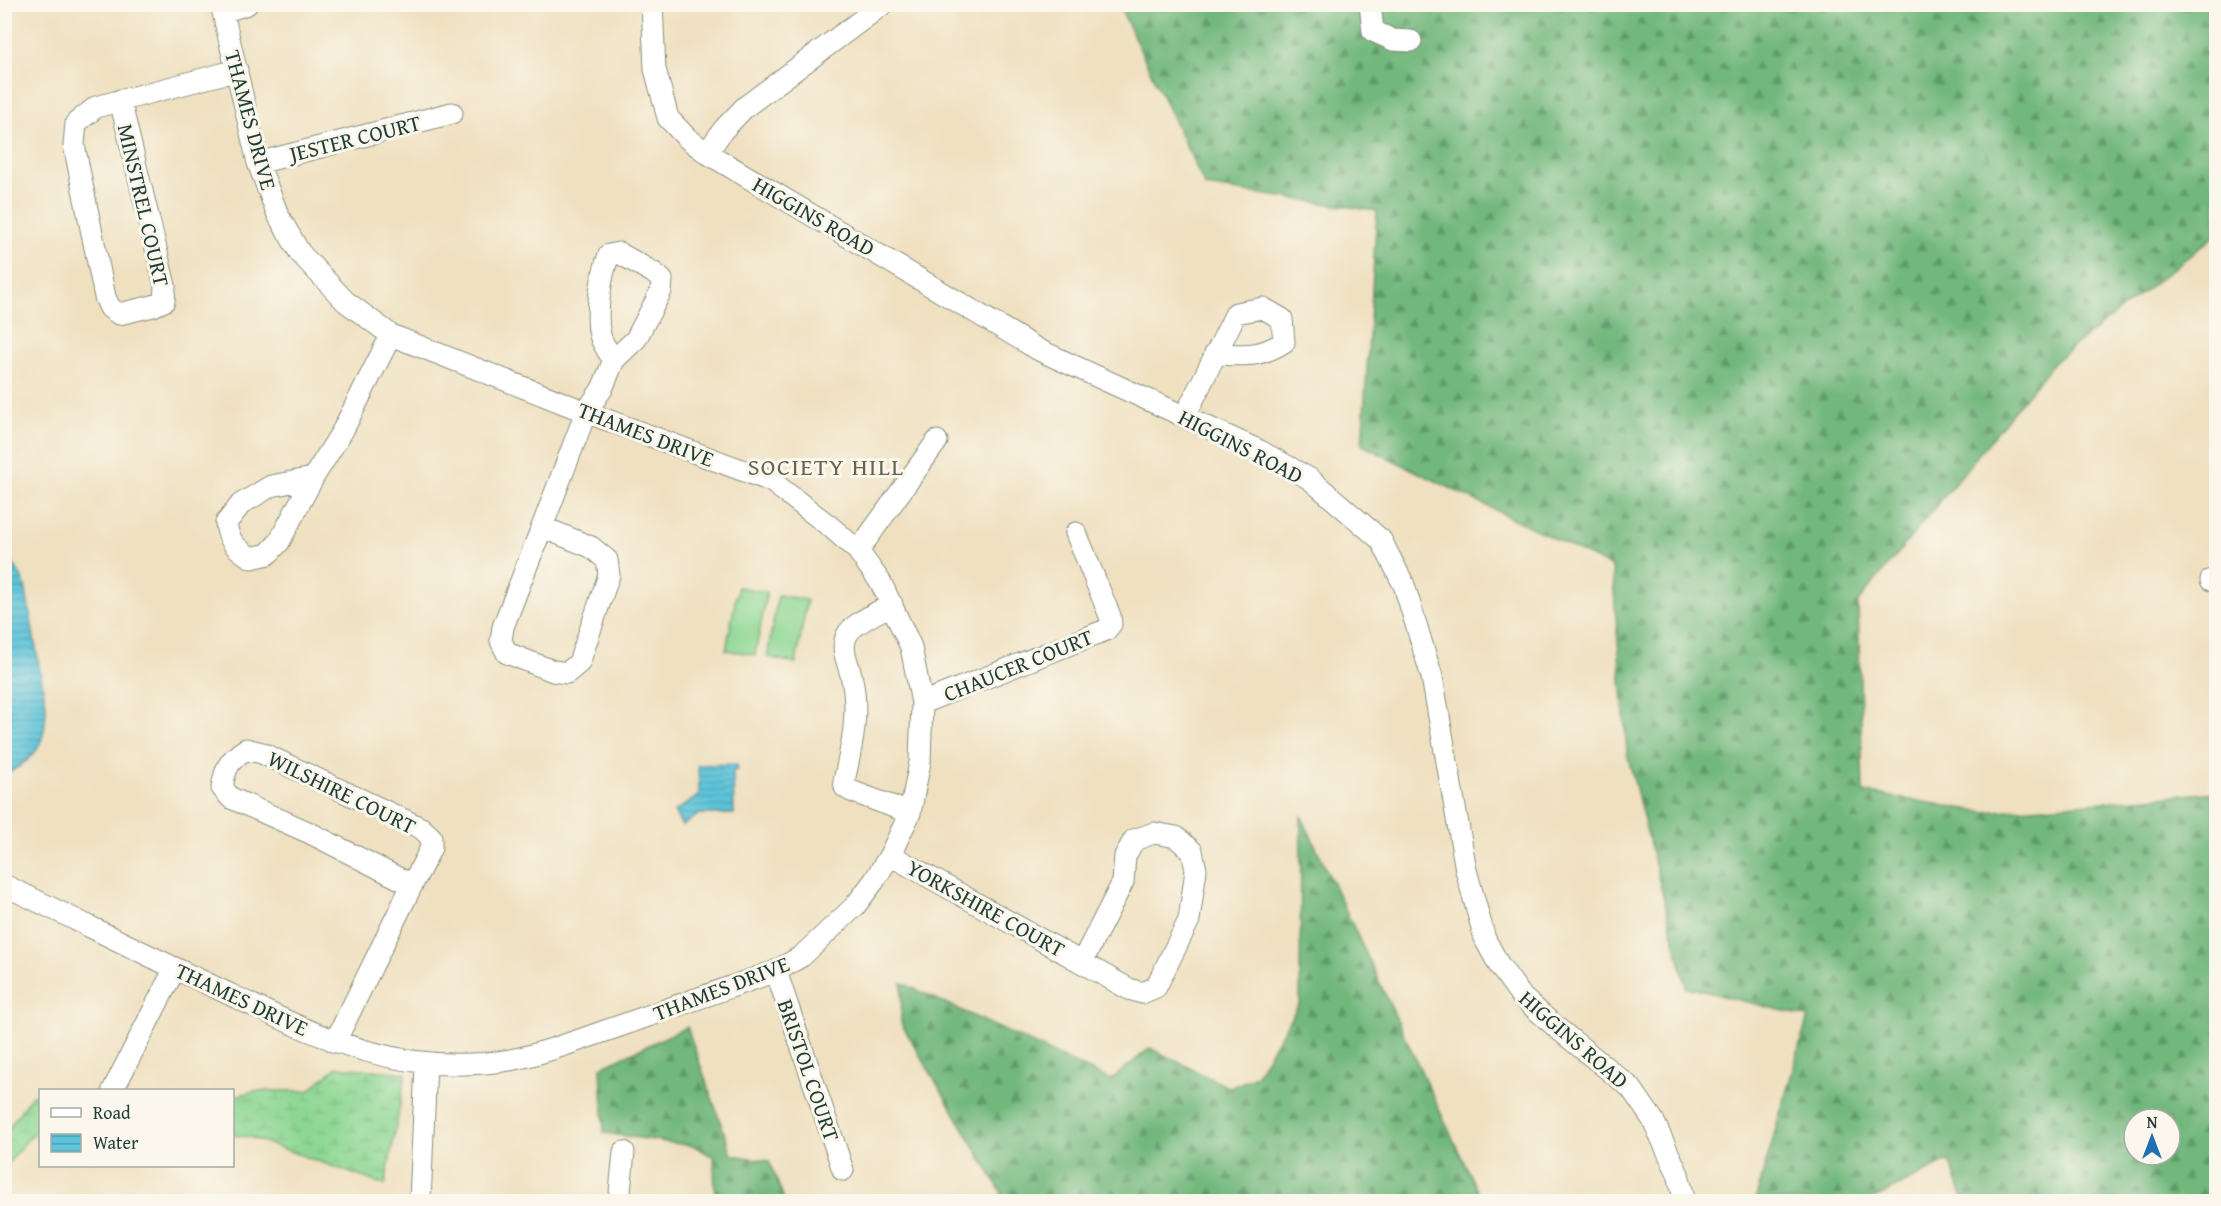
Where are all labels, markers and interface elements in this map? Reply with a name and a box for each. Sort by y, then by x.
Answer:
street label: THAMES DRIVE [217,47,285,193]
street label: JESTER COURT [283,106,424,170]
street label: MINSTREL COURT [110,121,178,289]
street label: HIGGINS ROAD [747,168,881,264]
street label: THAMES DRIVE [573,393,719,475]
street label: HIGGINS ROAD [1173,401,1309,491]
district label: SOCIETY HILL [748,449,904,484]
street label: CHAUCER COURT [939,620,1097,710]
street label: WILSHIRE COURT [262,742,422,842]
street label: YORKSHIRE COURT [901,851,1071,965]
street label: THAMES DRIVE [648,947,794,1029]
street label: THAMES DRIVE [170,954,314,1044]
street label: HIGGINS ROAD [1512,982,1636,1096]
street label: BRISTOL COURT [770,995,848,1145]
legend [39,1089,234,1167]
text: Road [93,1099,131,1126]
north arrow [2122,1107,2182,1167]
text: N [2147,1110,2158,1134]
text: Water [93,1129,139,1156]

